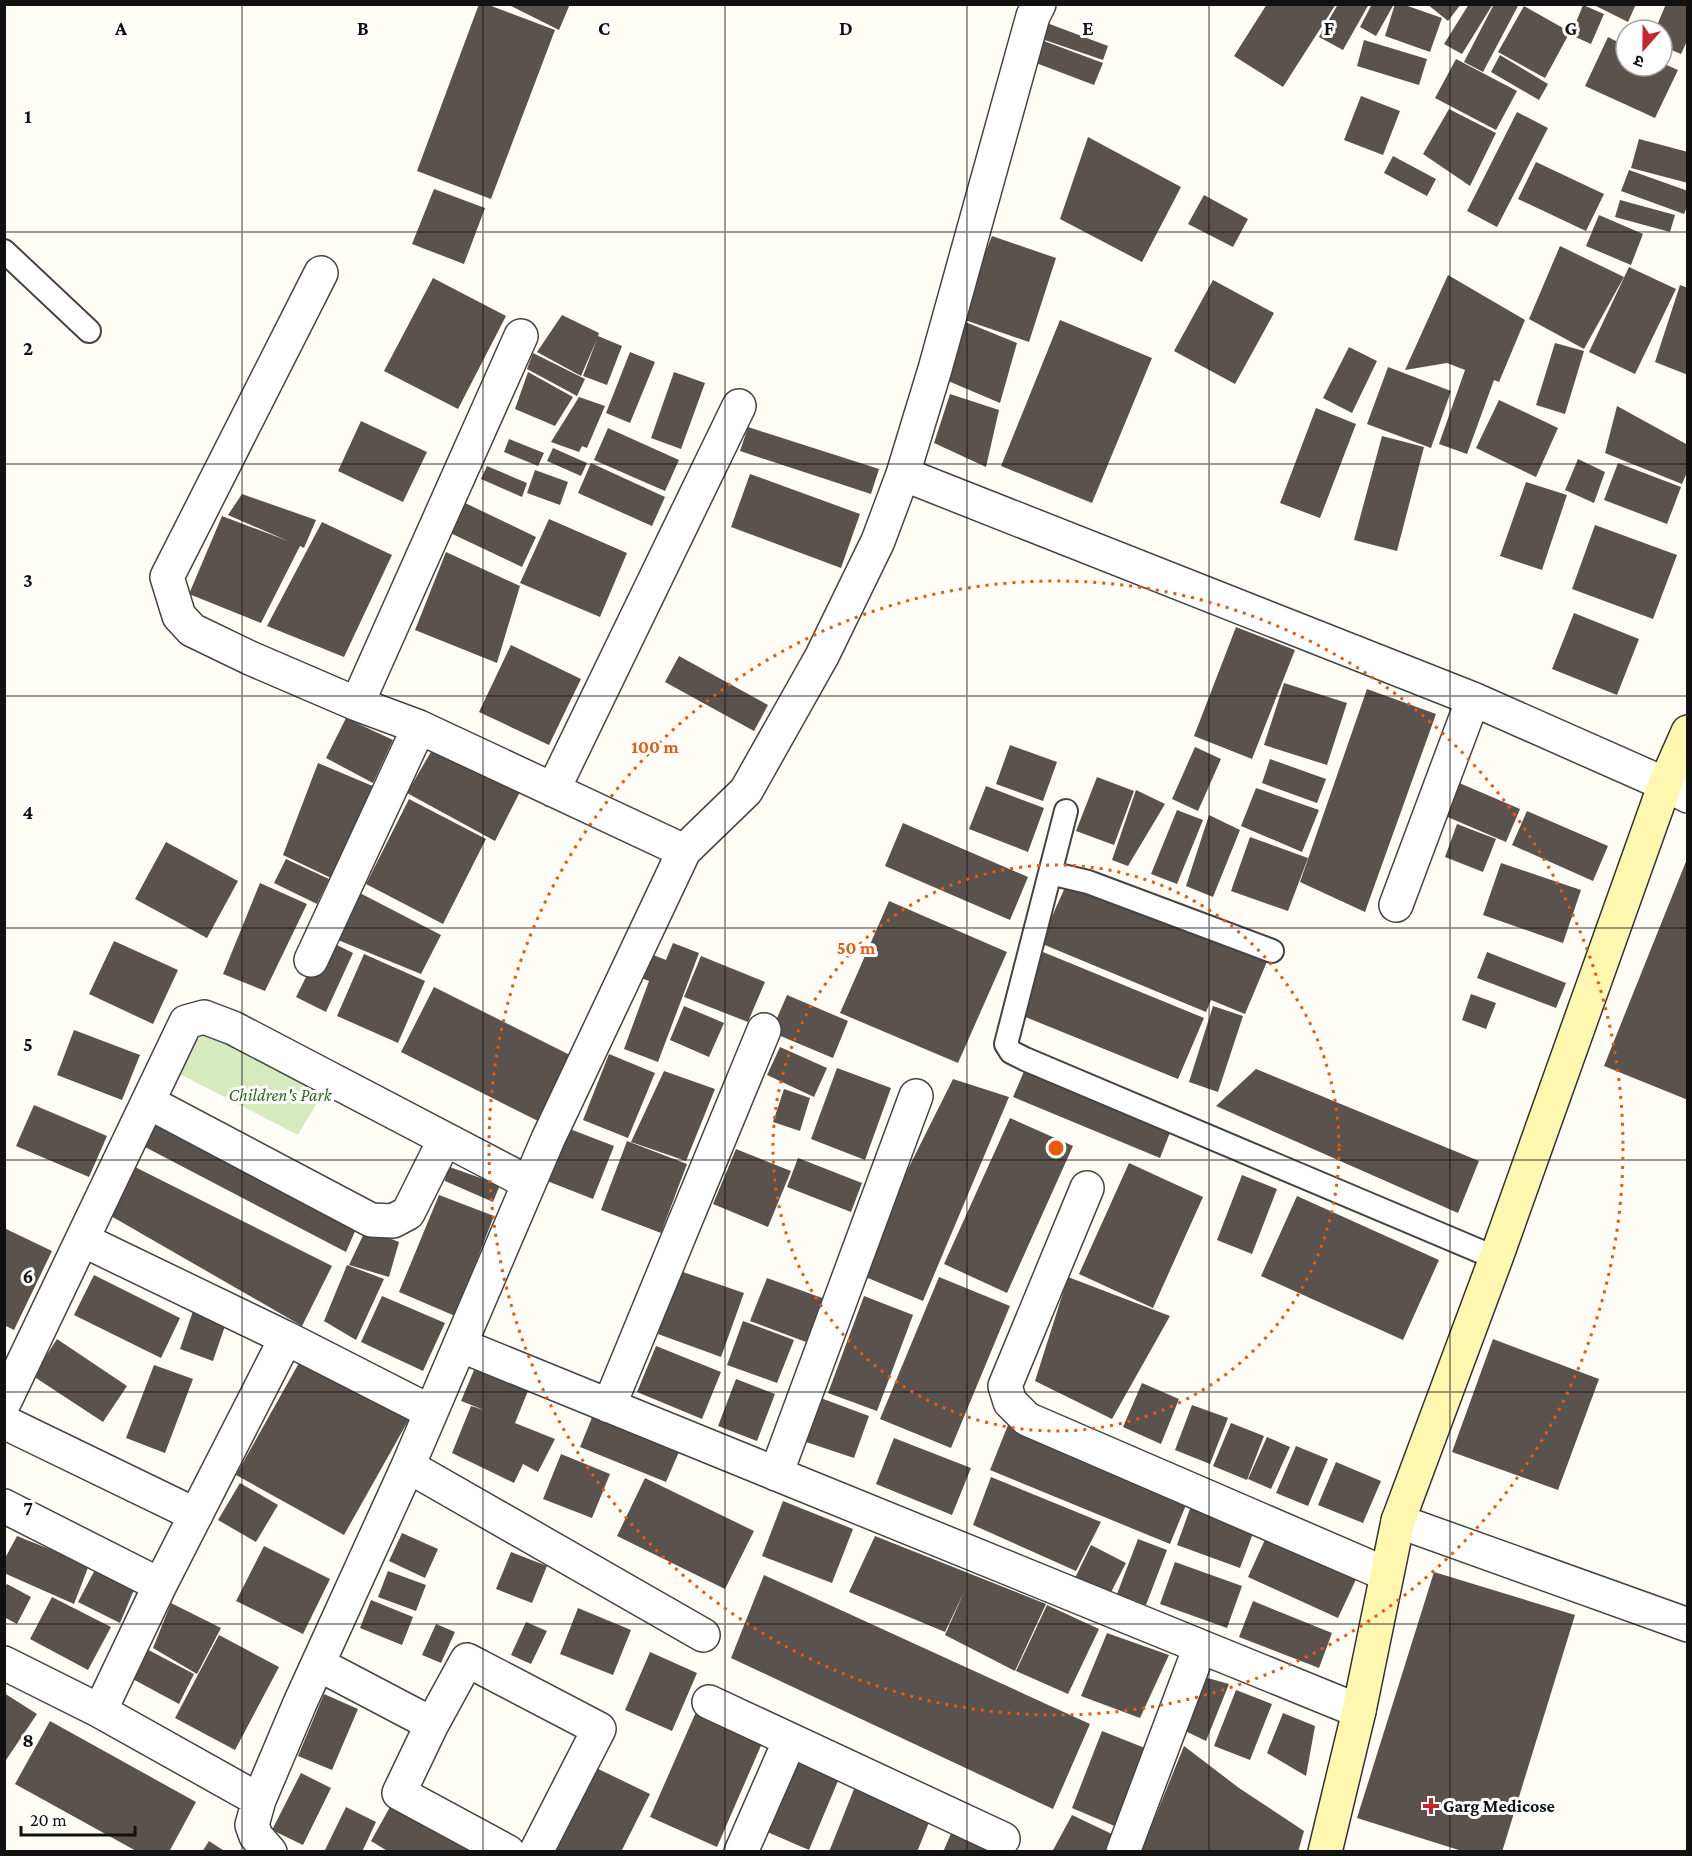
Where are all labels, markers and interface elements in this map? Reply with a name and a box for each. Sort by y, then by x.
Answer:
text: A [114,17,128,39]
text: B [357,17,369,39]
text: C [598,17,610,39]
text: D [839,17,853,39]
text: E [1082,17,1094,39]
text: F [1324,17,1335,39]
text: G [1565,17,1578,39]
north arrow [1614,18,1674,78]
text: उ [1631,52,1646,71]
text: 1 [24,105,32,127]
text: 2 [23,337,33,359]
text: 3 [23,569,33,591]
text: 100 m [631,737,679,757]
text: 4 [23,801,34,823]
text: 50 m [837,938,876,958]
text: 5 [23,1033,33,1055]
park label: Children's Park [228,1085,333,1105]
centre of rings [1046,1138,1066,1158]
text: 6 [23,1265,33,1287]
text: 7 [23,1497,33,1519]
text: 8 [22,1729,34,1751]
place label: Garg Medicose [1443,1796,1555,1816]
scale bar [21,1799,135,1837]
marker: Garg Medicose [1424,1799,1438,1813]
text: 20 m [30,1810,67,1830]

